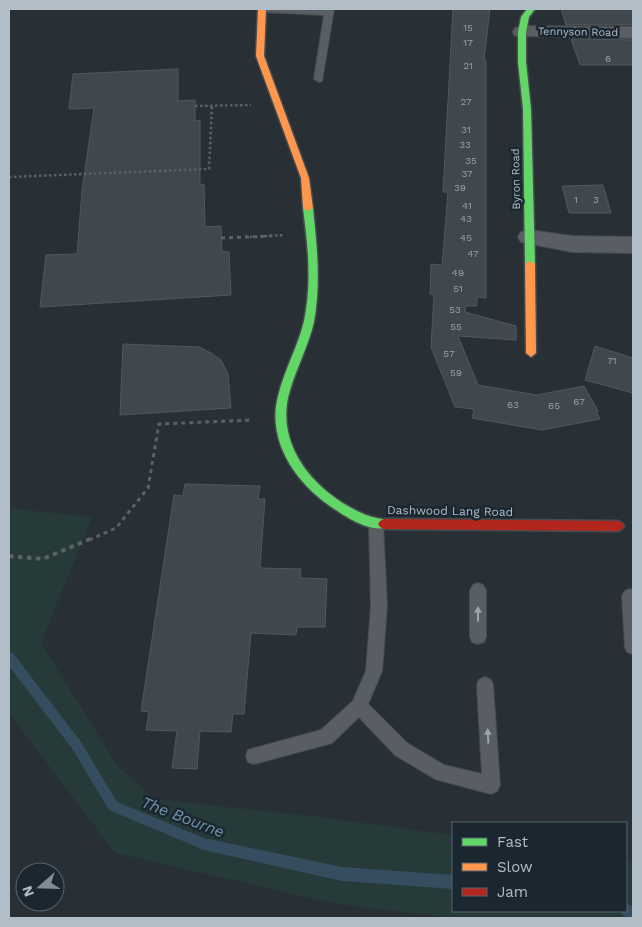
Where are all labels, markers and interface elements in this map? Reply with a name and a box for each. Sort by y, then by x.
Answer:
house number: 15 [463,22,473,33]
street label: Tennyson Road [538,25,618,39]
house number: 17 [463,37,473,48]
house number: 6 [605,53,611,64]
house number: 21 [463,60,473,71]
house number: 27 [460,96,472,107]
house number: 31 [461,124,471,135]
house number: 33 [459,139,471,150]
street label: Byron Road [509,148,523,210]
house number: 35 [465,155,477,166]
house number: 37 [461,168,473,179]
house number: 39 [454,182,466,193]
house number: 1 [574,194,578,205]
house number: 3 [593,194,599,205]
house number: 41 [462,200,472,211]
house number: 43 [460,213,472,224]
house number: 45 [460,232,472,243]
house number: 47 [467,248,479,259]
house number: 49 [452,267,464,278]
house number: 51 [453,283,463,294]
house number: 53 [449,304,461,315]
house number: 55 [450,321,462,332]
house number: 57 [443,348,455,359]
house number: 71 [607,355,617,366]
house number: 59 [450,367,462,378]
house number: 67 [573,396,585,407]
house number: 63 [507,399,519,410]
house number: 65 [548,400,560,411]
street label: Dashwood Lang Road [387,503,513,519]
one-way arrow [474,606,482,622]
one-way arrow [483,728,491,744]
water label: The Bourne [139,792,227,842]
legend [452,822,627,912]
text: Fast [497,833,529,851]
text: Slow [497,858,533,876]
north arrow [15,862,65,912]
text: Jam [497,883,528,901]
text: N [18,884,37,899]

